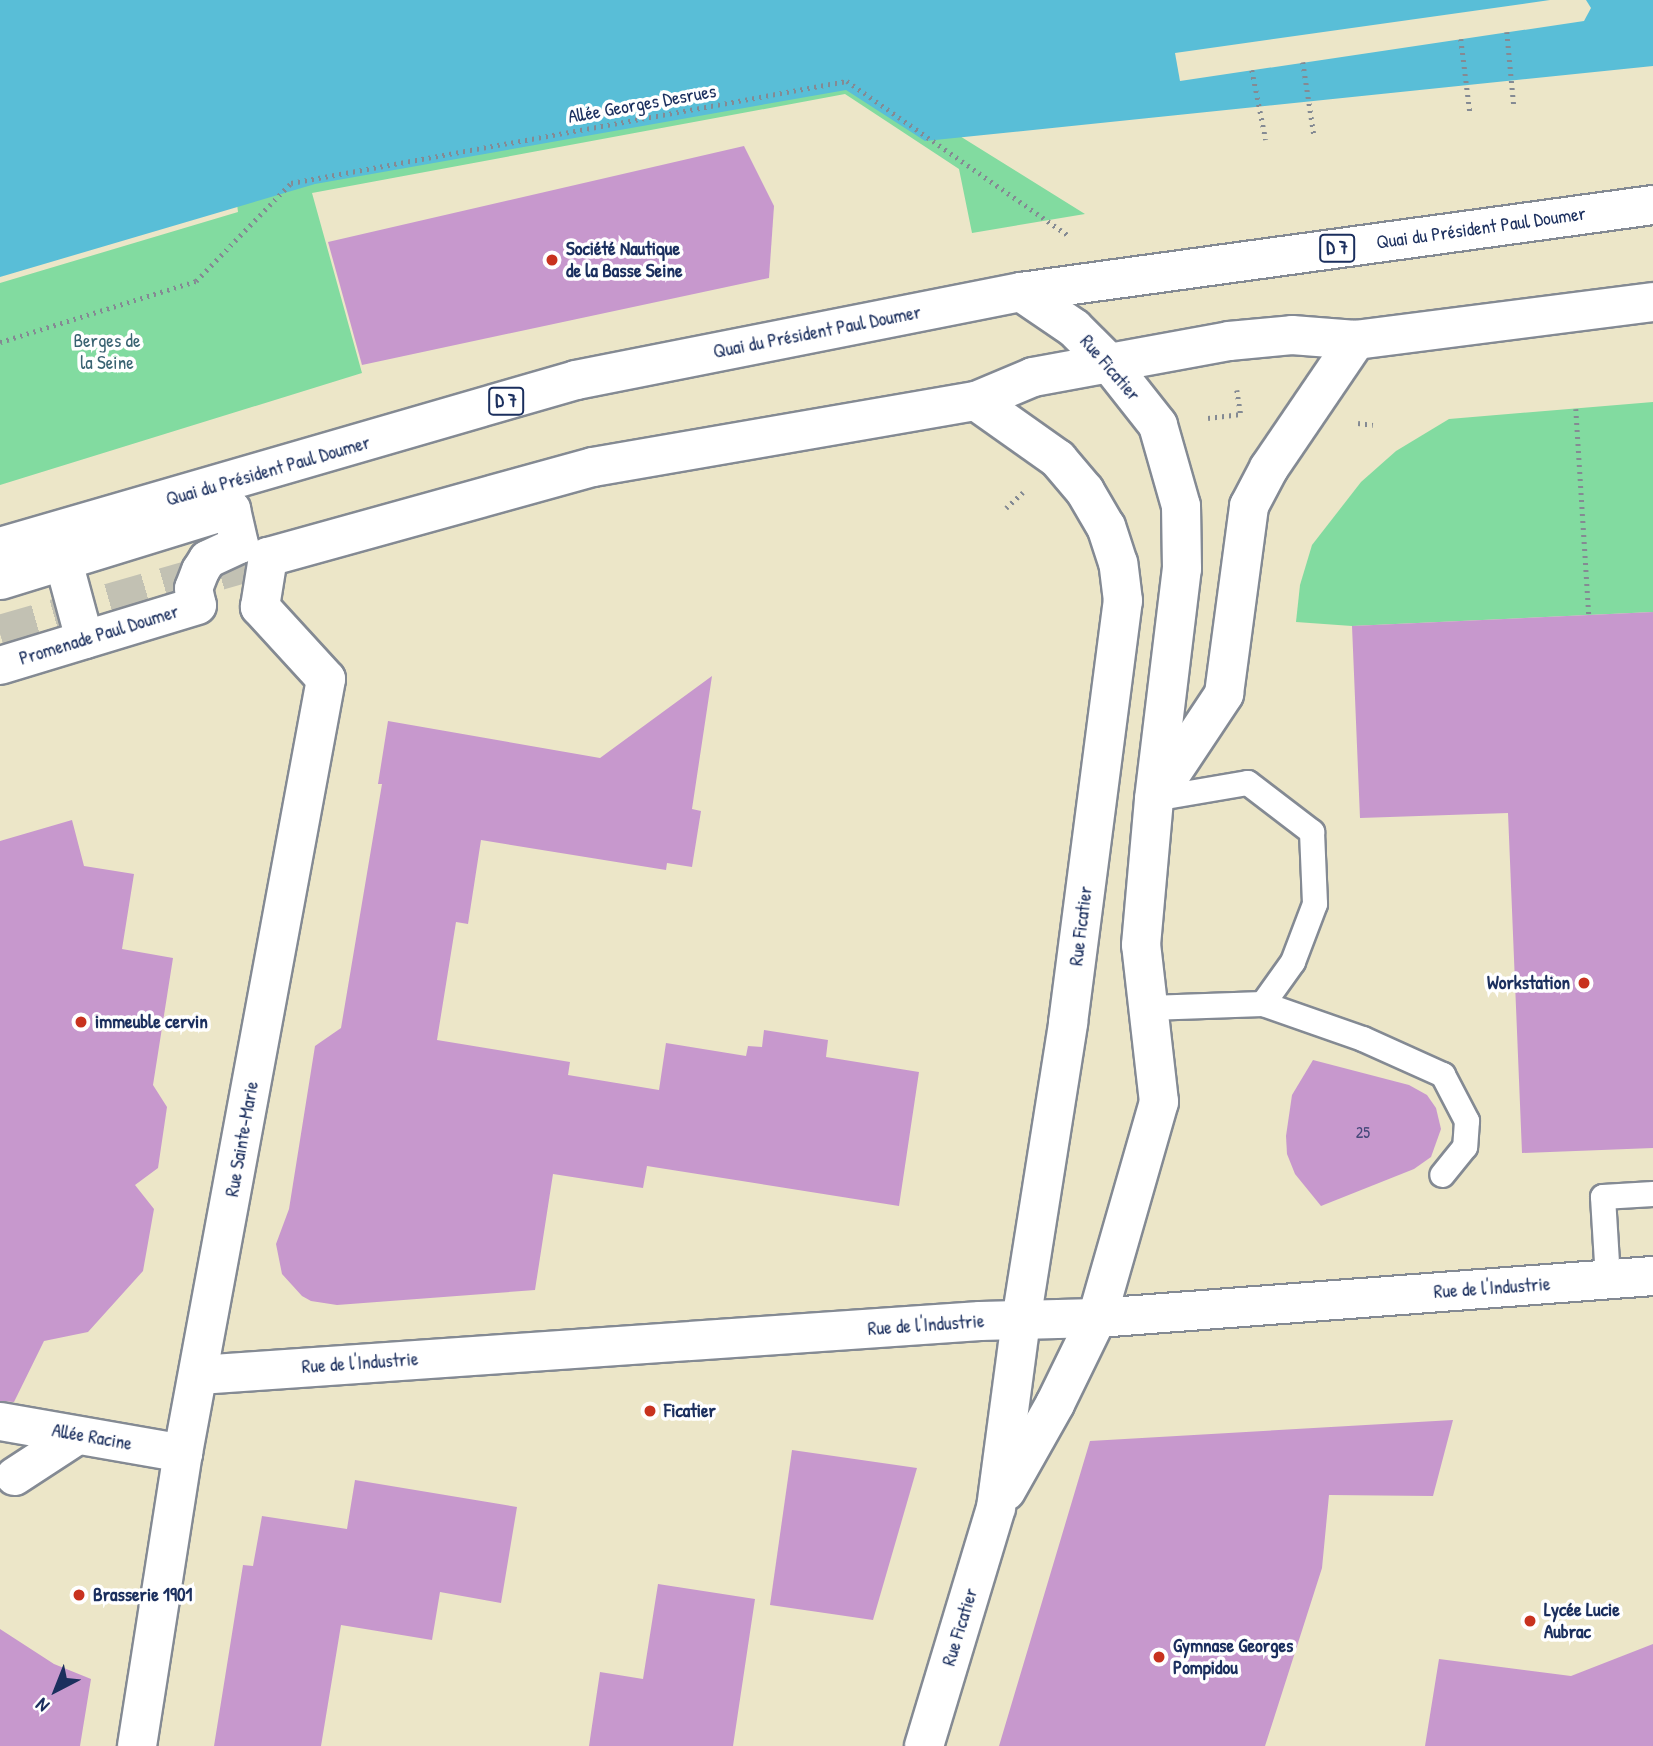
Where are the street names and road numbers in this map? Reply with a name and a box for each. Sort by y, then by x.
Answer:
street label: Allée Georges Desrues [566,80,718,128]
street label: Quai du Président Paul Doumer [1375,202,1587,254]
road number: D 7 [1318,234,1356,262]
street label: Quai du Président Paul Doumer [711,301,923,363]
street label: Rue Ficatier [1075,330,1145,406]
road number: D 7 [487,386,525,416]
street label: Quai du Président Paul Doumer [163,431,373,511]
street label: Promenade Paul Doumer [16,600,182,670]
street label: Rue Ficatier [1065,885,1097,967]
street label: Rue Sainte-Marie [221,1079,263,1199]
street label: Rue de l'Industrie [1433,1273,1551,1303]
street label: Rue de l'Industrie [867,1310,985,1340]
street label: Rue de l'Industrie [301,1348,419,1378]
street label: Allée Racine [50,1419,134,1455]
street label: Rue Ficatier [937,1585,983,1669]

